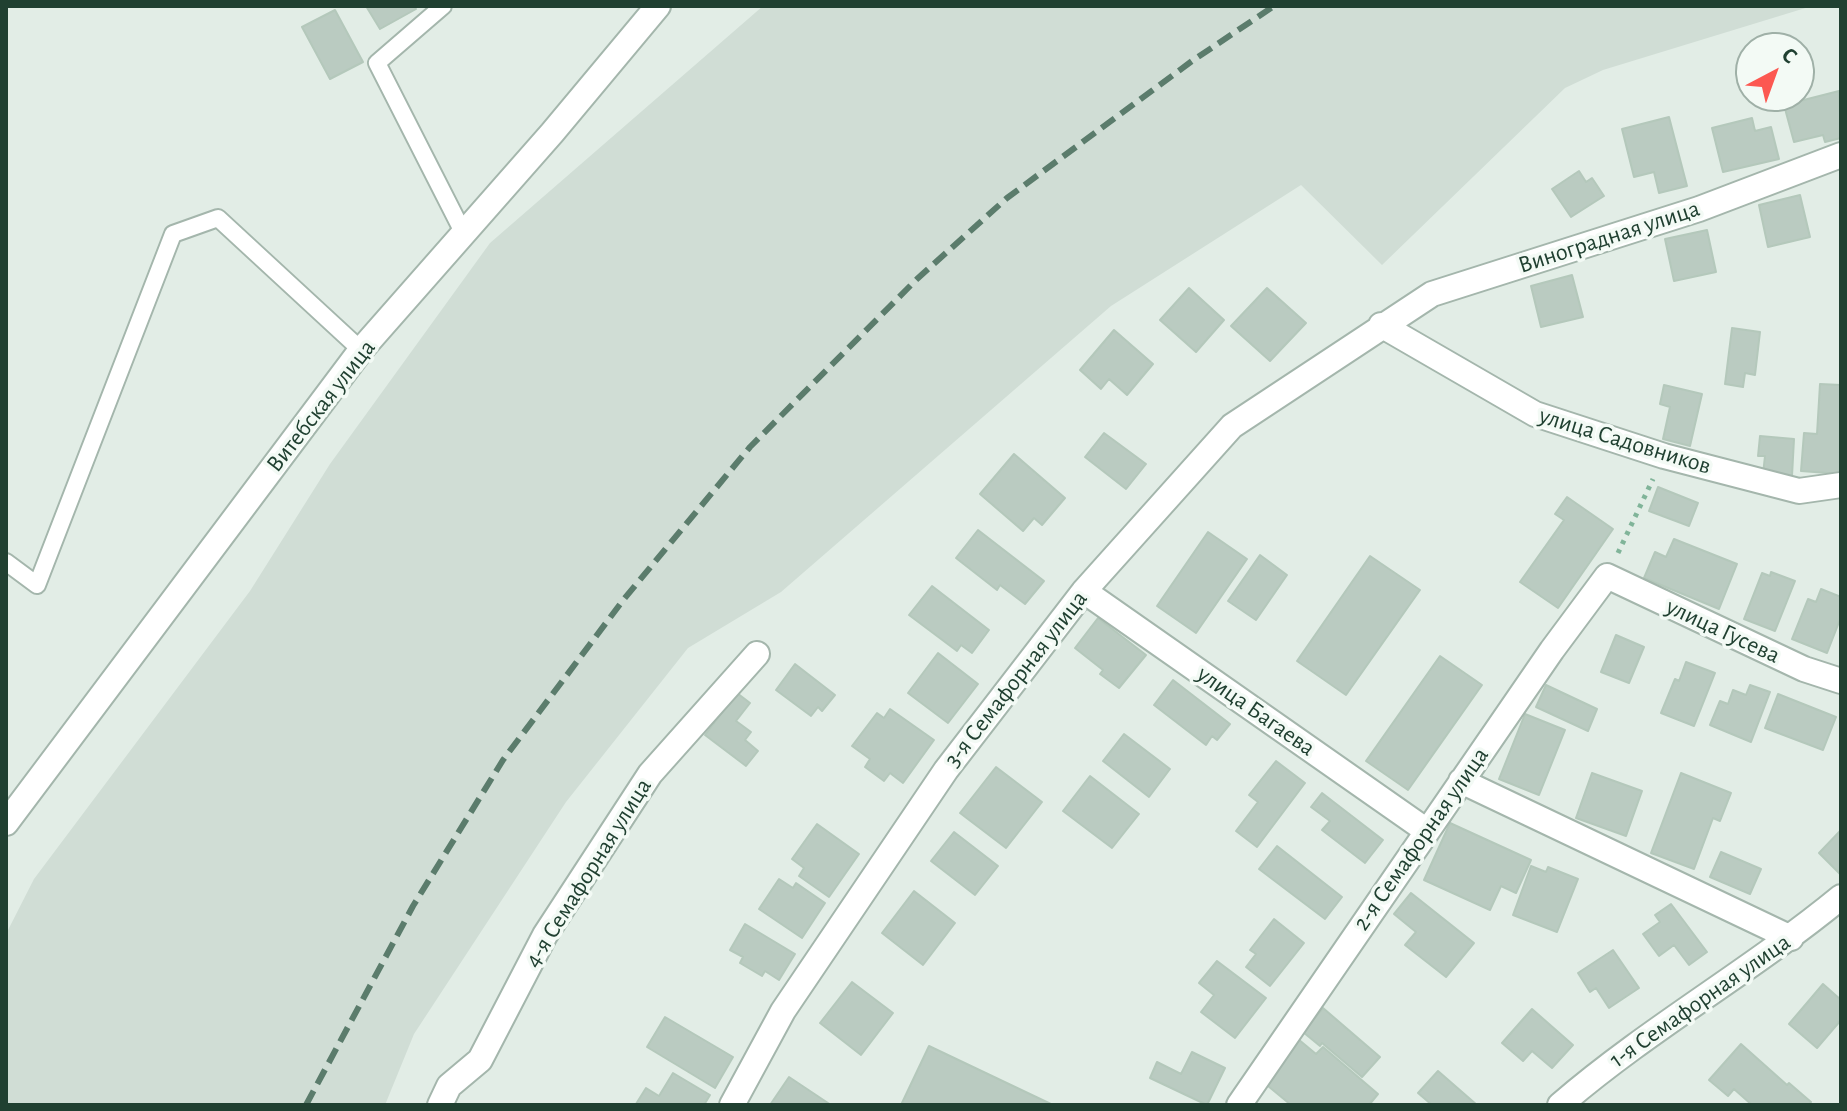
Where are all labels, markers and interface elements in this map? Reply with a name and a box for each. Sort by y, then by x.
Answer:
north arrow [1735,32,1815,112]
text: С [1778,43,1801,68]
street label: Виноградная улица [1515,194,1703,280]
street label: Витебская улица [260,334,382,478]
street label: улица Садовников [1536,401,1714,481]
street label: 3-я Семафорная улица [938,585,1094,773]
street label: улица Гусева [1661,592,1785,670]
street label: улица Багаева [1191,660,1321,762]
street label: 2-я Семафорная улица [1347,742,1495,936]
street label: 4-я Семафорная улица [518,773,658,973]
street label: 1-я Семафорная улица [1604,928,1796,1074]

